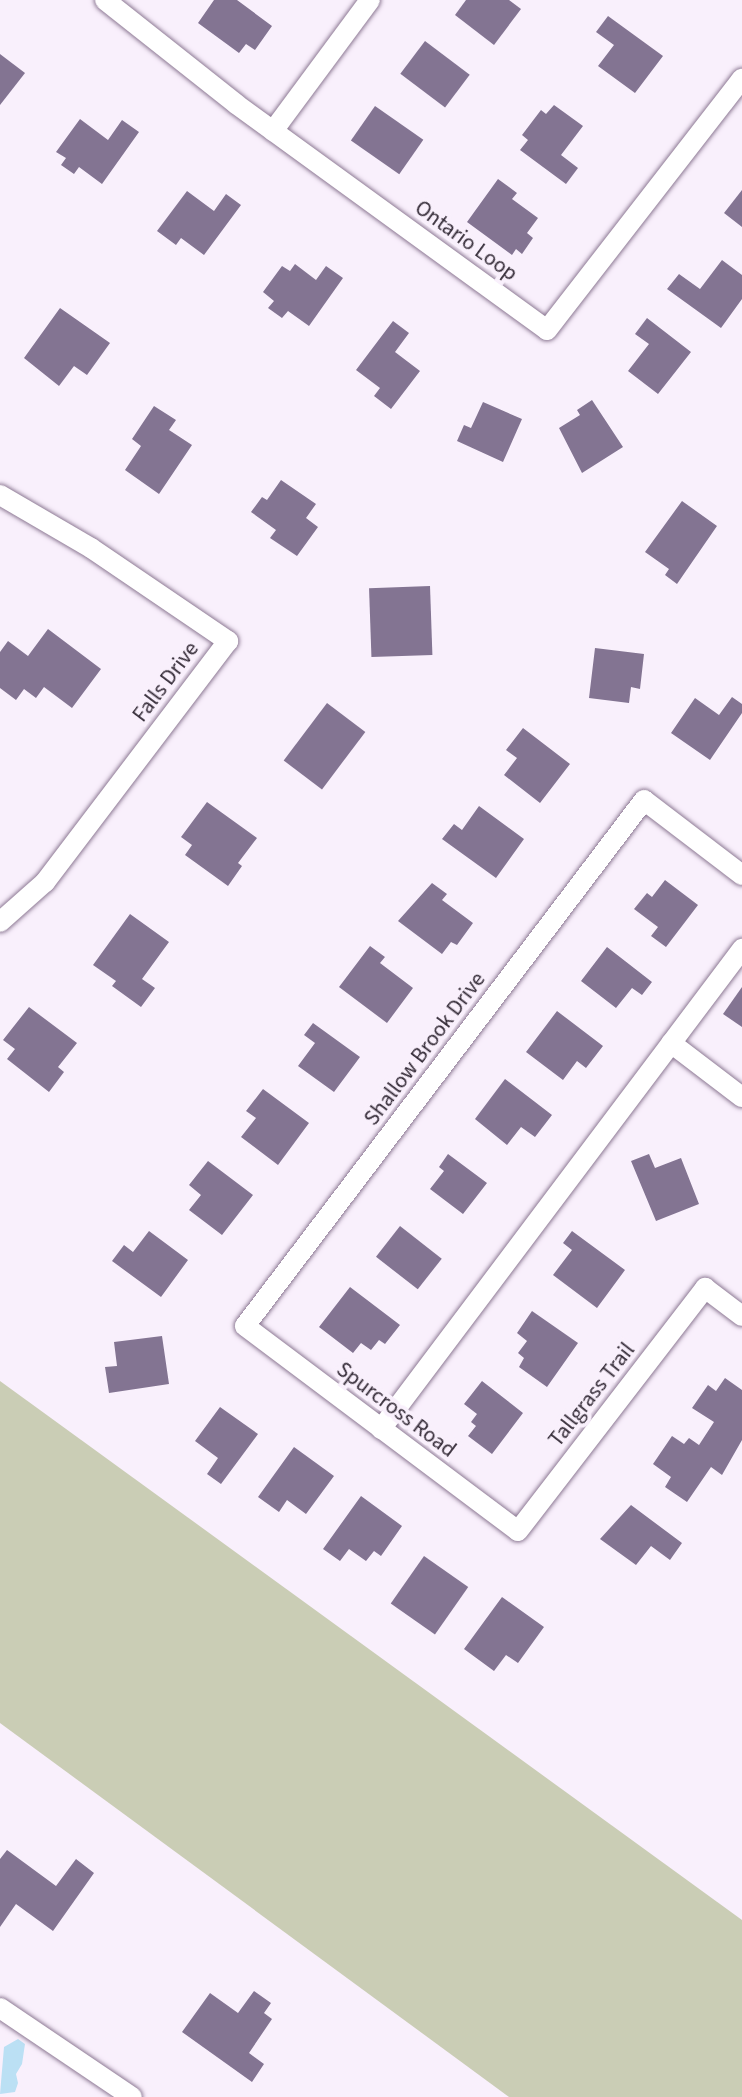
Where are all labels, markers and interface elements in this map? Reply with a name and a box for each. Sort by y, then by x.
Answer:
street label: Ontario Loop [409,195,523,287]
street label: Falls Drive [127,637,205,727]
street label: Shallow Brook Drive [359,967,491,1131]
street label: Tallgrass Trail [543,1338,641,1452]
street label: Spurcross Road [331,1357,461,1463]

